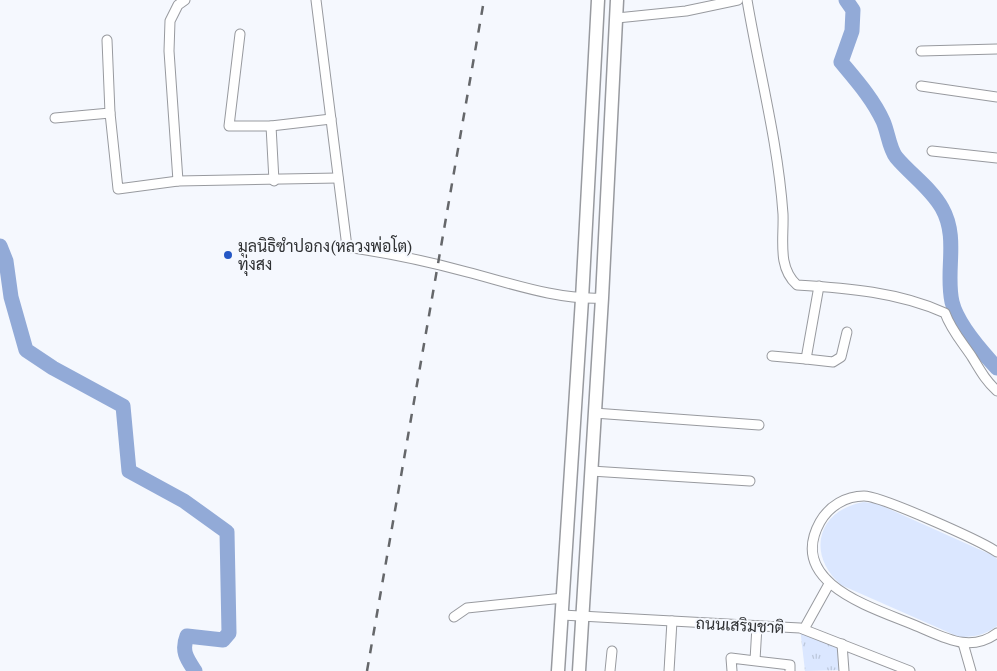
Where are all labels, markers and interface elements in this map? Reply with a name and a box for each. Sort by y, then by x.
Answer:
place label: มูลนิธิซำปอกง(หลวงพ่อโต) ทุ่งสง [238,235,413,276]
marker: มูลนิธิซำปอกง(หลวงพ่อโต) ทุ่งสง [222,249,234,261]
street label: ถนนเสริมชาติ [695,614,785,636]

